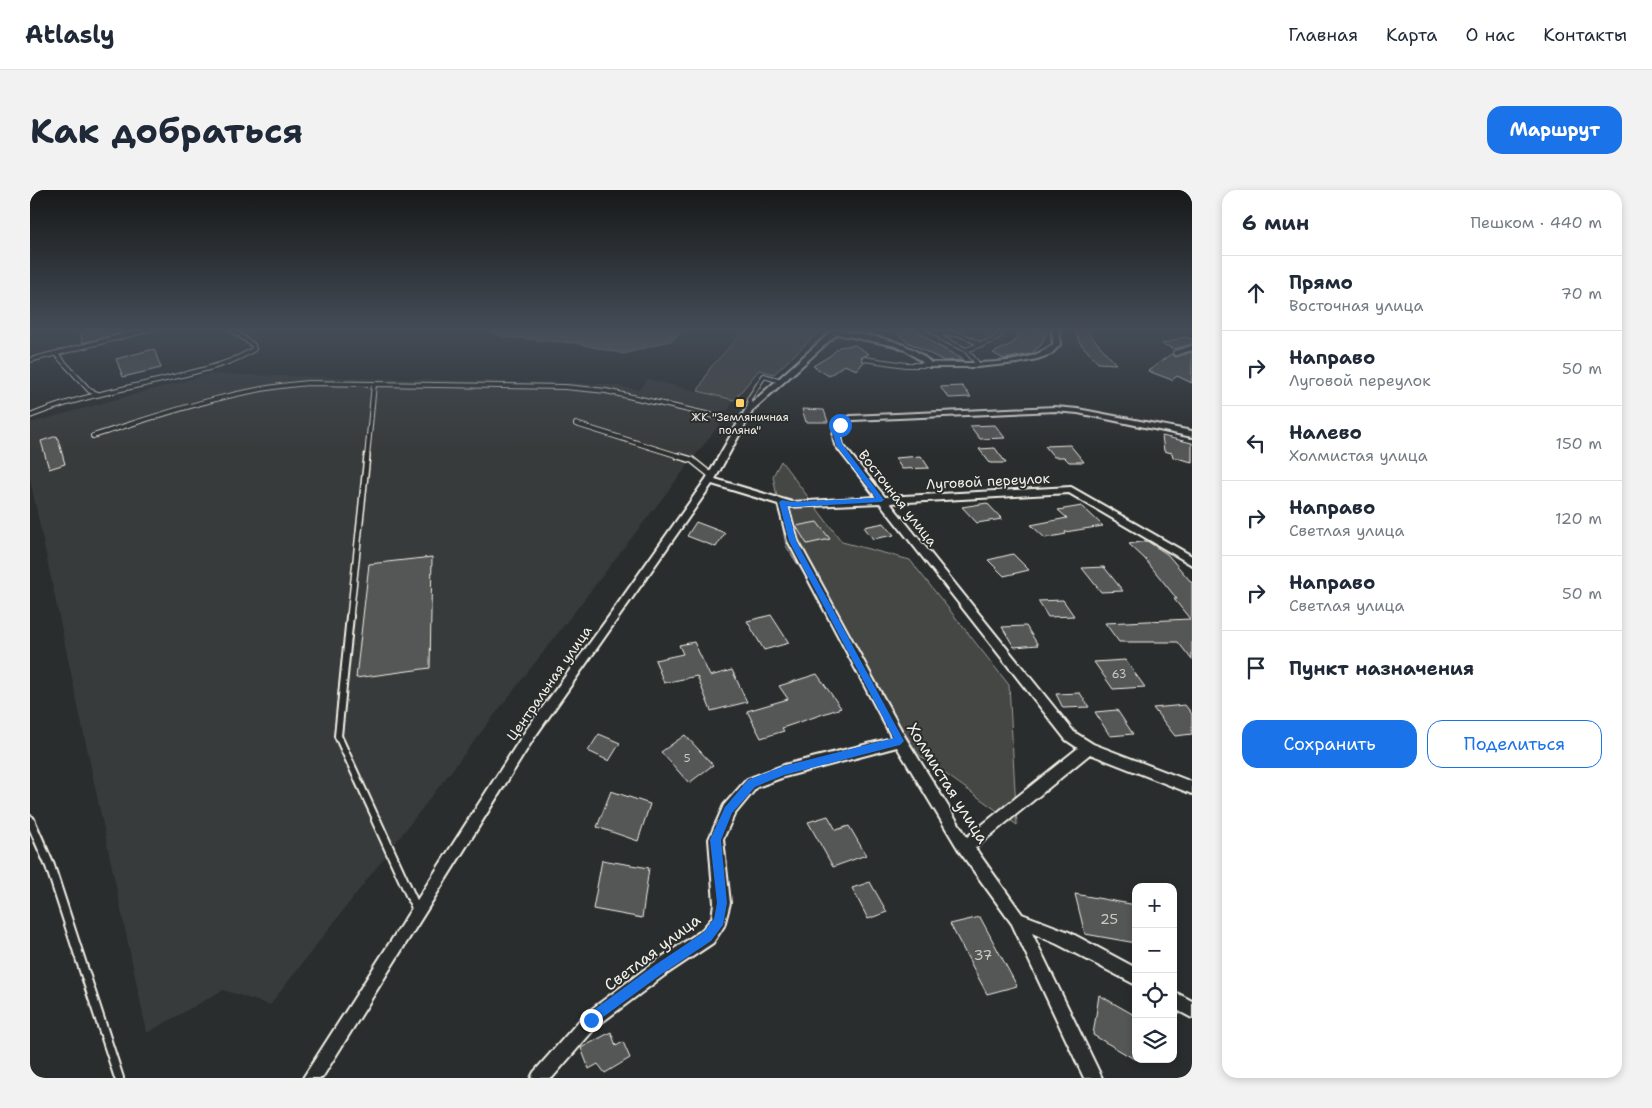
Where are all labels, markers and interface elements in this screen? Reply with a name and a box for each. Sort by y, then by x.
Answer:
text: Atlasly [25,19,115,51]
text: Главная [1288,23,1358,47]
text: Карта [1386,23,1438,47]
text: О нас [1466,23,1515,47]
text: Контакты [1543,23,1627,47]
button: Маршрут [1487,106,1622,154]
text: Как добраться [30,107,303,154]
text: 6 мин [1242,209,1309,237]
text: Пешком · 440 m [1470,212,1602,233]
text: Прямо [1289,270,1353,295]
icon: ahead [1242,279,1270,307]
text: 70 m [1561,283,1602,304]
text: Восточная улица [1289,295,1423,316]
text: Направо [1289,345,1375,370]
icon: right [1242,354,1270,382]
text: 50 m [1562,358,1602,379]
text: Луговой переулок [1289,370,1431,391]
marker: ЖК "Земляничная поляна" [734,397,746,409]
place label: ЖК "Земляничная поляна" [691,410,789,438]
route start [829,414,852,437]
text: Налево [1289,420,1362,445]
icon: left [1242,429,1270,457]
text: 150 m [1555,433,1602,454]
text: Холмистая улица [1289,445,1428,466]
street label: Восточная улица [855,446,941,550]
street label: Луговой переулок [926,469,1051,493]
text: Направо [1289,495,1375,520]
icon: right [1242,504,1270,532]
text: 120 m [1555,508,1602,529]
text: Светлая улица [1289,520,1404,541]
text: Направо [1289,570,1375,595]
icon: right [1242,579,1270,607]
text: 50 m [1562,583,1602,604]
text: Светлая улица [1289,595,1404,616]
street label: Центральная улица [503,622,596,744]
icon: arrive [1242,654,1270,682]
text: Пункт назначения [1289,656,1474,681]
house number: 63 [1112,667,1126,682]
street label: Холмистая улица [902,719,993,848]
button: Сохранить [1242,720,1417,768]
button: Поделиться [1427,720,1602,768]
house number: 5 [684,751,691,766]
map controls [1132,883,1177,1063]
button: + [1132,883,1177,928]
street label: Светлая улица [600,909,705,996]
house number: 25 [1100,910,1118,928]
button: − [1132,928,1177,973]
house number: 37 [974,946,992,964]
button: locate [1132,973,1177,1018]
route end [580,1009,603,1032]
button: layers [1132,1018,1177,1063]

